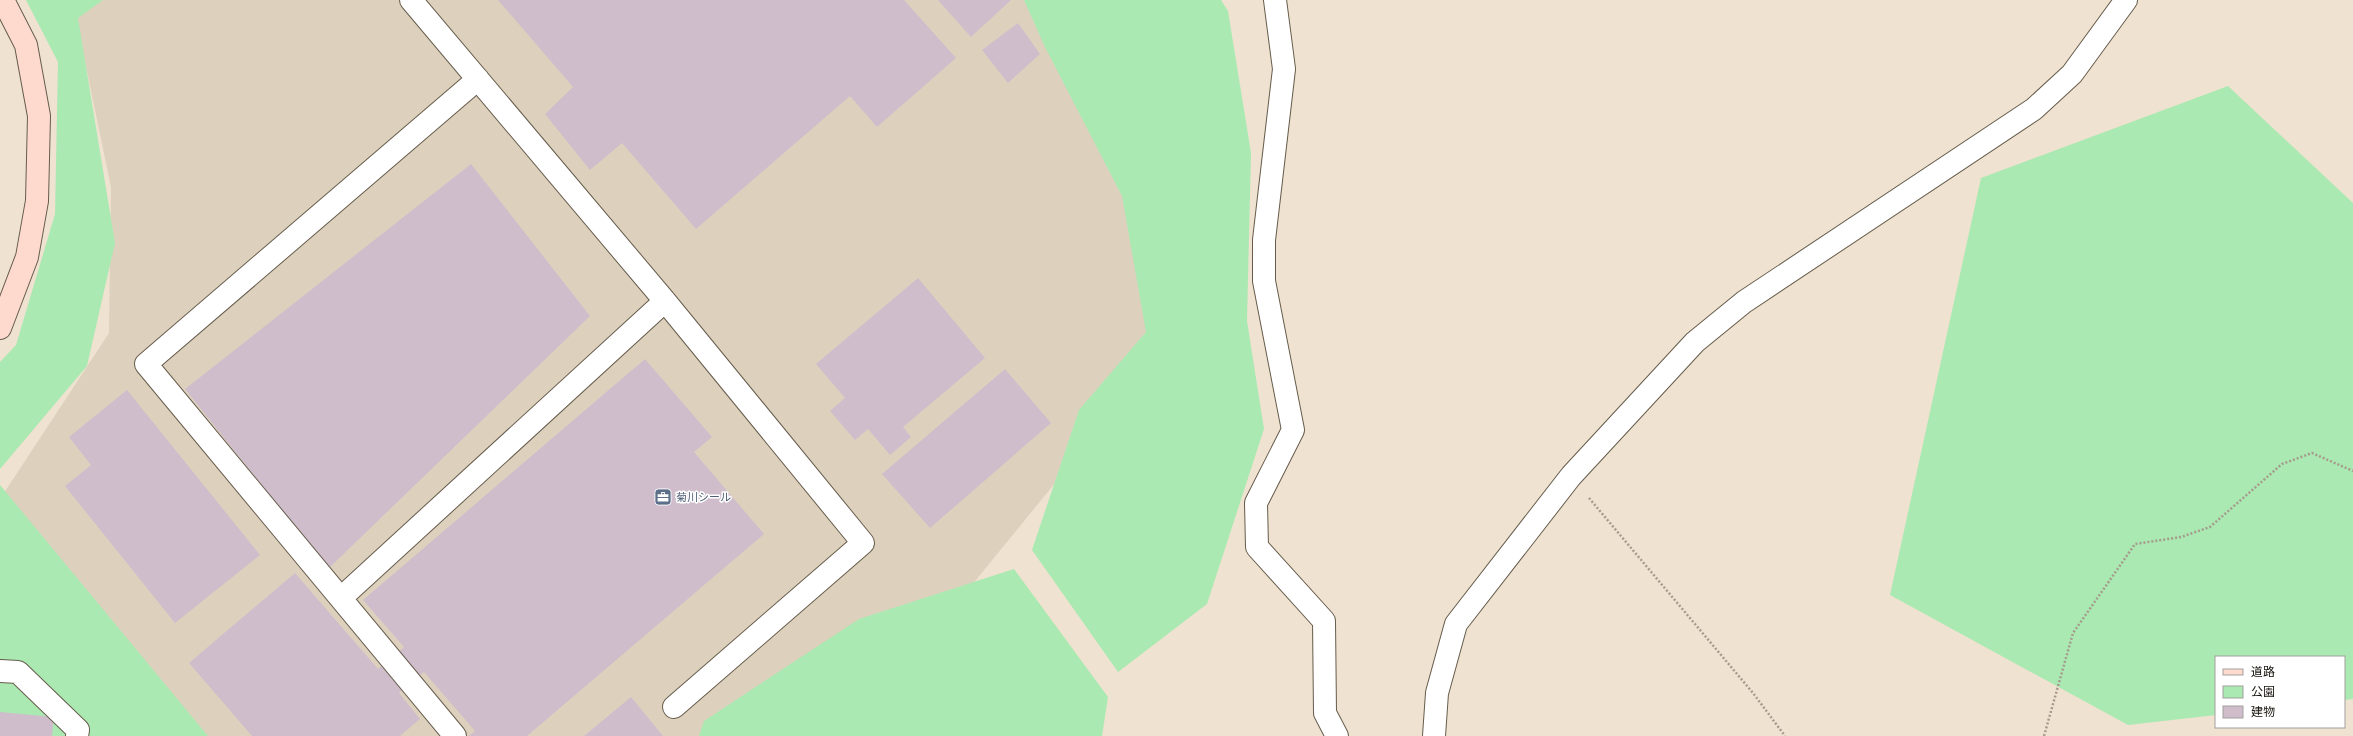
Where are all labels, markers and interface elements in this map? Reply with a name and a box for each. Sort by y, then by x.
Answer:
office icon: 菊川シール [653,487,673,507]
place label: 菊川シール [676,491,731,504]
legend [2215,656,2345,728]
text: 道路 [2251,665,2275,679]
text: 公園 [2251,685,2275,699]
text: 建物 [2251,705,2275,719]

